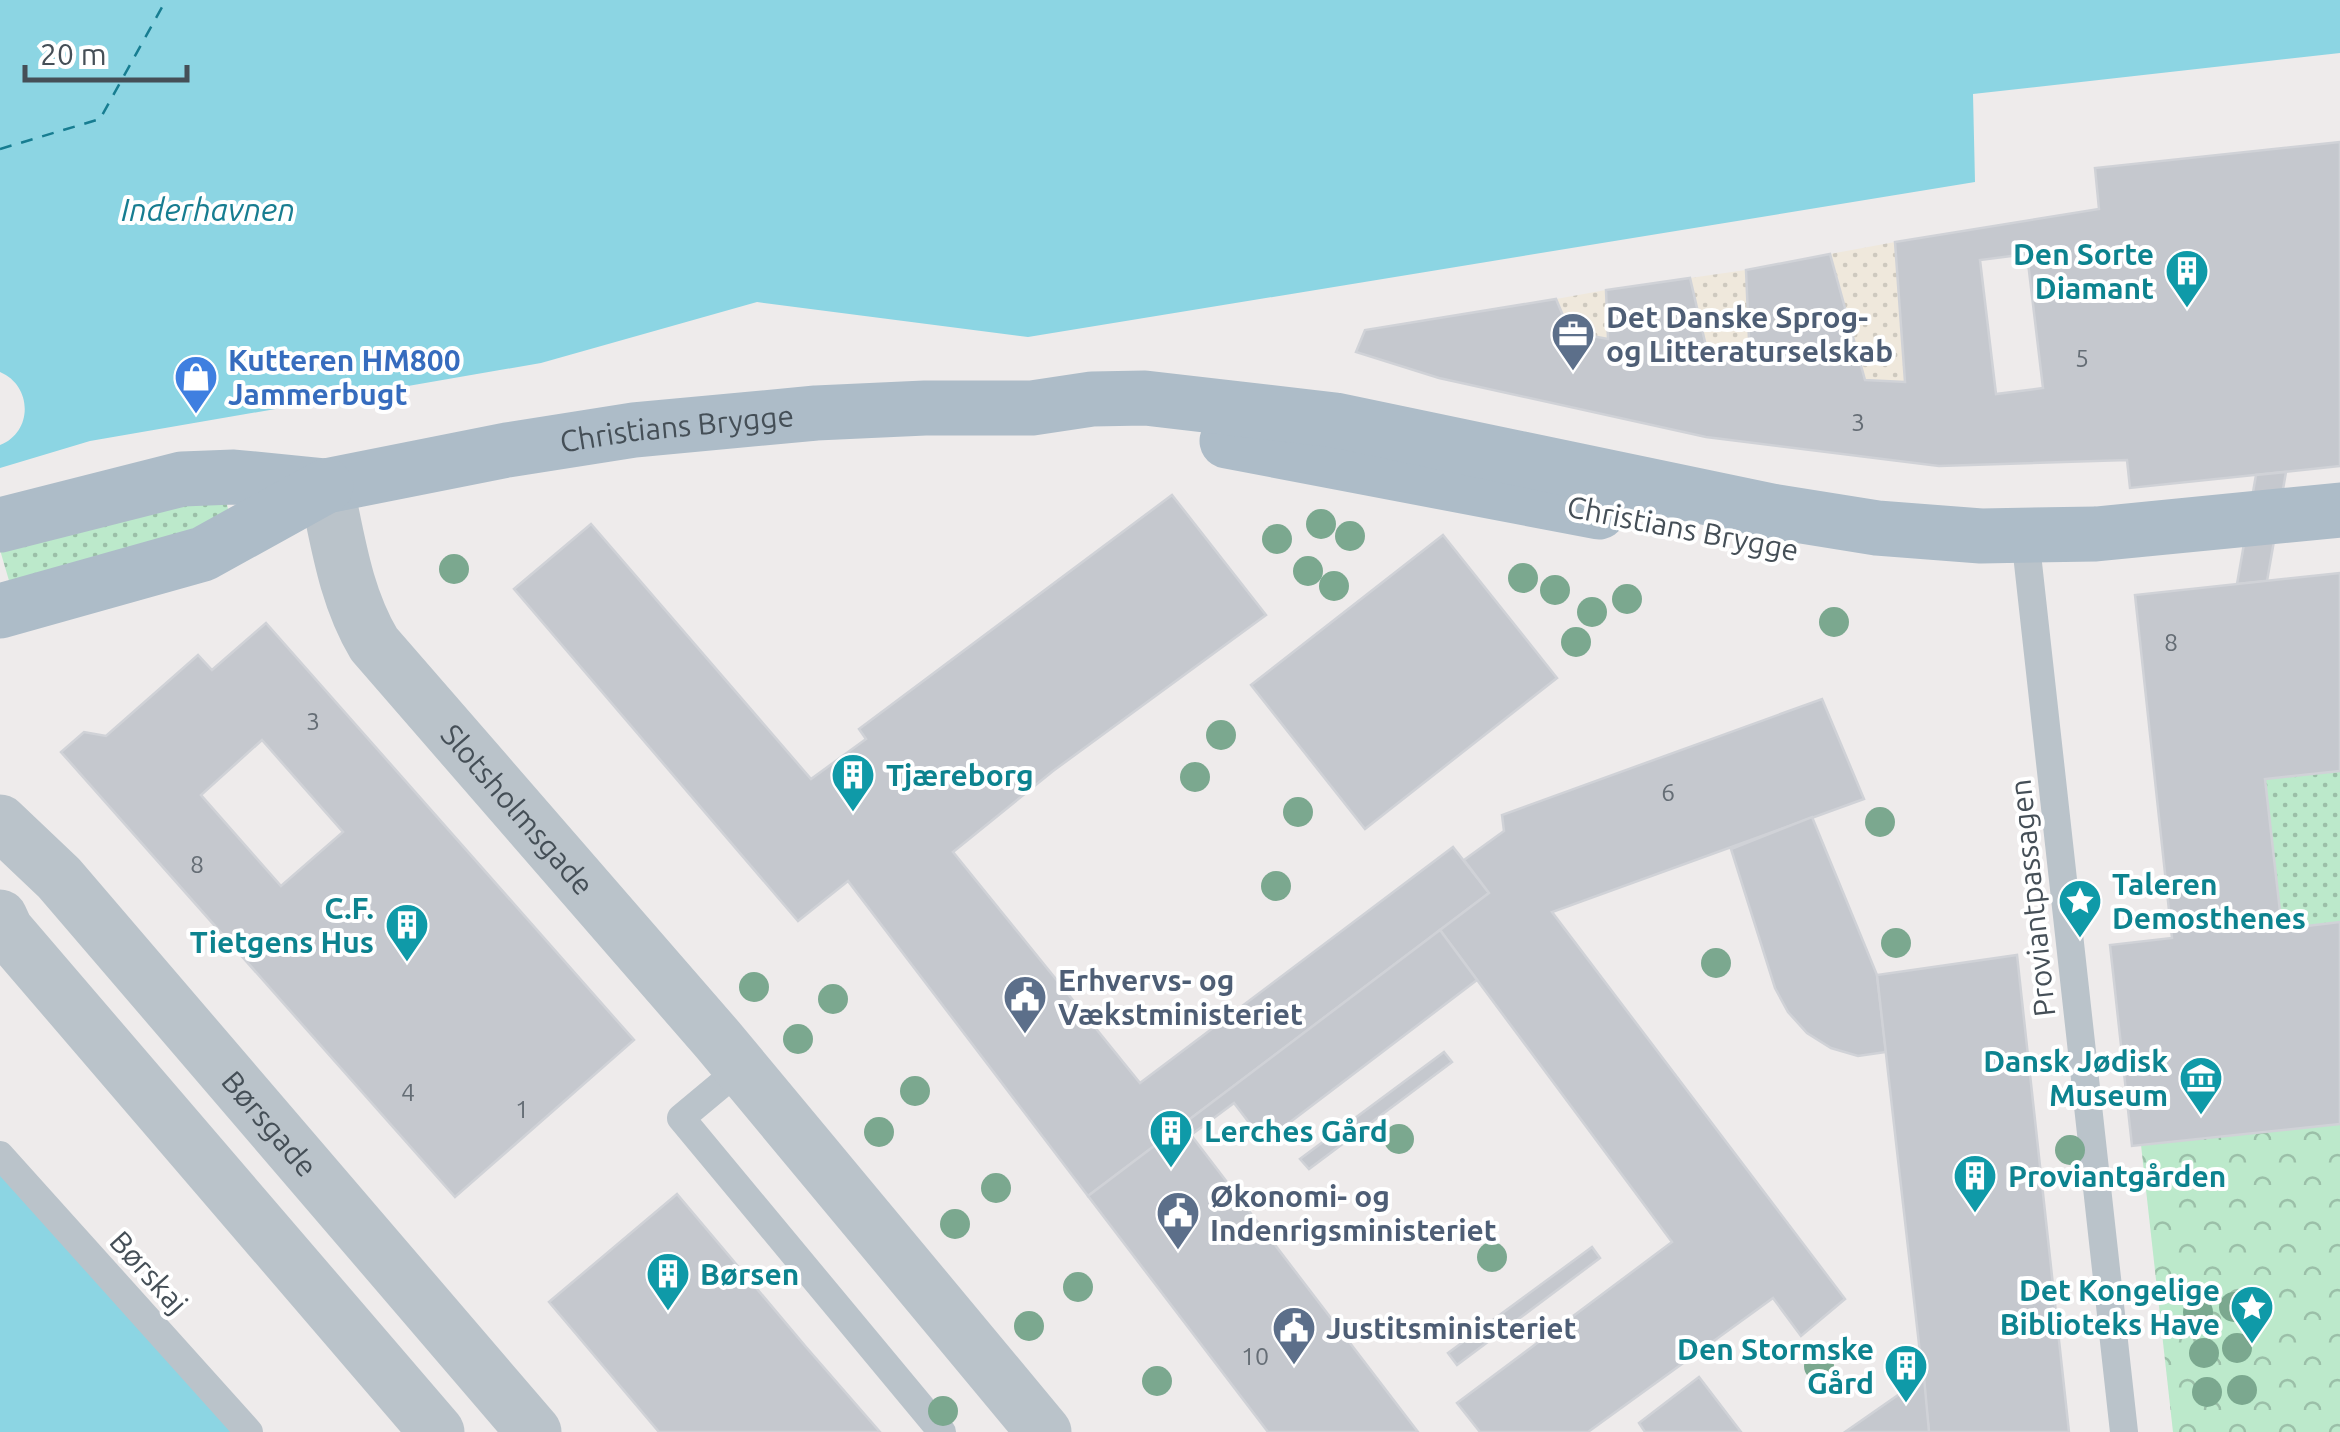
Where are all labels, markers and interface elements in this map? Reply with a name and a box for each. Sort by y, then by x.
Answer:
scale bar [25,20,188,82]
text: 20 m [40,37,107,71]
water label: Inderhavnen [121,191,295,227]
place label: Den Sorte Diamant [2013,237,2154,305]
building icon: Den Sorte Diamant [2164,248,2210,309]
place label: Det Danske Sprog- og Litteraturselskab [1606,300,1893,368]
office icon: Det Danske Sprog- og Litteraturselskab [1550,311,1596,372]
place label: Kutteren HM800 Jammerbugt [228,343,461,411]
house number: 5 [2075,344,2089,372]
shop icon: Kutteren HM800 Jammerbugt [173,354,219,415]
street label: Christians Brygge [557,398,795,458]
house number: 3 [1851,408,1865,436]
street label: Christians Brygge [1564,489,1802,567]
house number: 8 [2164,628,2178,656]
house number: 3 [306,707,320,735]
street label: Slotsholmsgade [435,717,601,901]
building icon: Tjæreborg [830,752,876,813]
place label: Tjæreborg [886,758,1034,792]
house number: 6 [1661,778,1675,806]
street label: Proviantpassagen [2003,778,2061,1018]
house number: 8 [190,850,204,878]
place label: Taleren Demosthenes [2112,867,2306,935]
place icon: Taleren Demosthenes [2057,878,2103,939]
place label: C.F. Tietgens Hus [190,891,374,959]
building icon: C.F. Tietgens Hus [384,902,430,963]
place label: Erhvervs- og Vækstministeriet [1058,963,1303,1031]
public building icon: Erhvervs- og Vækstministeriet [1002,974,1048,1035]
place label: Dansk Jødisk Museum [1983,1044,2168,1112]
museum icon: Dansk Jødisk Museum [2178,1055,2224,1116]
street label: Børsgade [215,1064,324,1183]
house number: 4 [401,1078,415,1106]
house number: 1 [515,1095,529,1123]
building icon: Lerches Gård [1148,1108,1194,1169]
place label: Lerches Gård [1204,1114,1388,1148]
building icon: Proviantgården [1952,1153,1998,1214]
place label: Proviantgården [2008,1159,2226,1193]
place label: Økonomi- og Indenrigsministeriet [1210,1179,1497,1247]
public building icon: Økonomi- og Indenrigsministeriet [1155,1190,1201,1251]
street label: Børskaj [103,1224,195,1320]
building icon: Børsen [645,1251,691,1312]
place label: Børsen [700,1257,799,1291]
place label: Det Kongelige Biblioteks Have [2000,1273,2220,1341]
place icon: Det Kongelige Biblioteks Have [2229,1284,2275,1345]
public building icon: Justitsministeriet [1271,1305,1317,1366]
place label: Justitsministeriet [1326,1311,1577,1345]
place label: Den Stormske Gård [1677,1332,1874,1400]
house number: 10 [1241,1342,1269,1370]
building icon: Den Stormske Gård [1883,1343,1929,1404]

